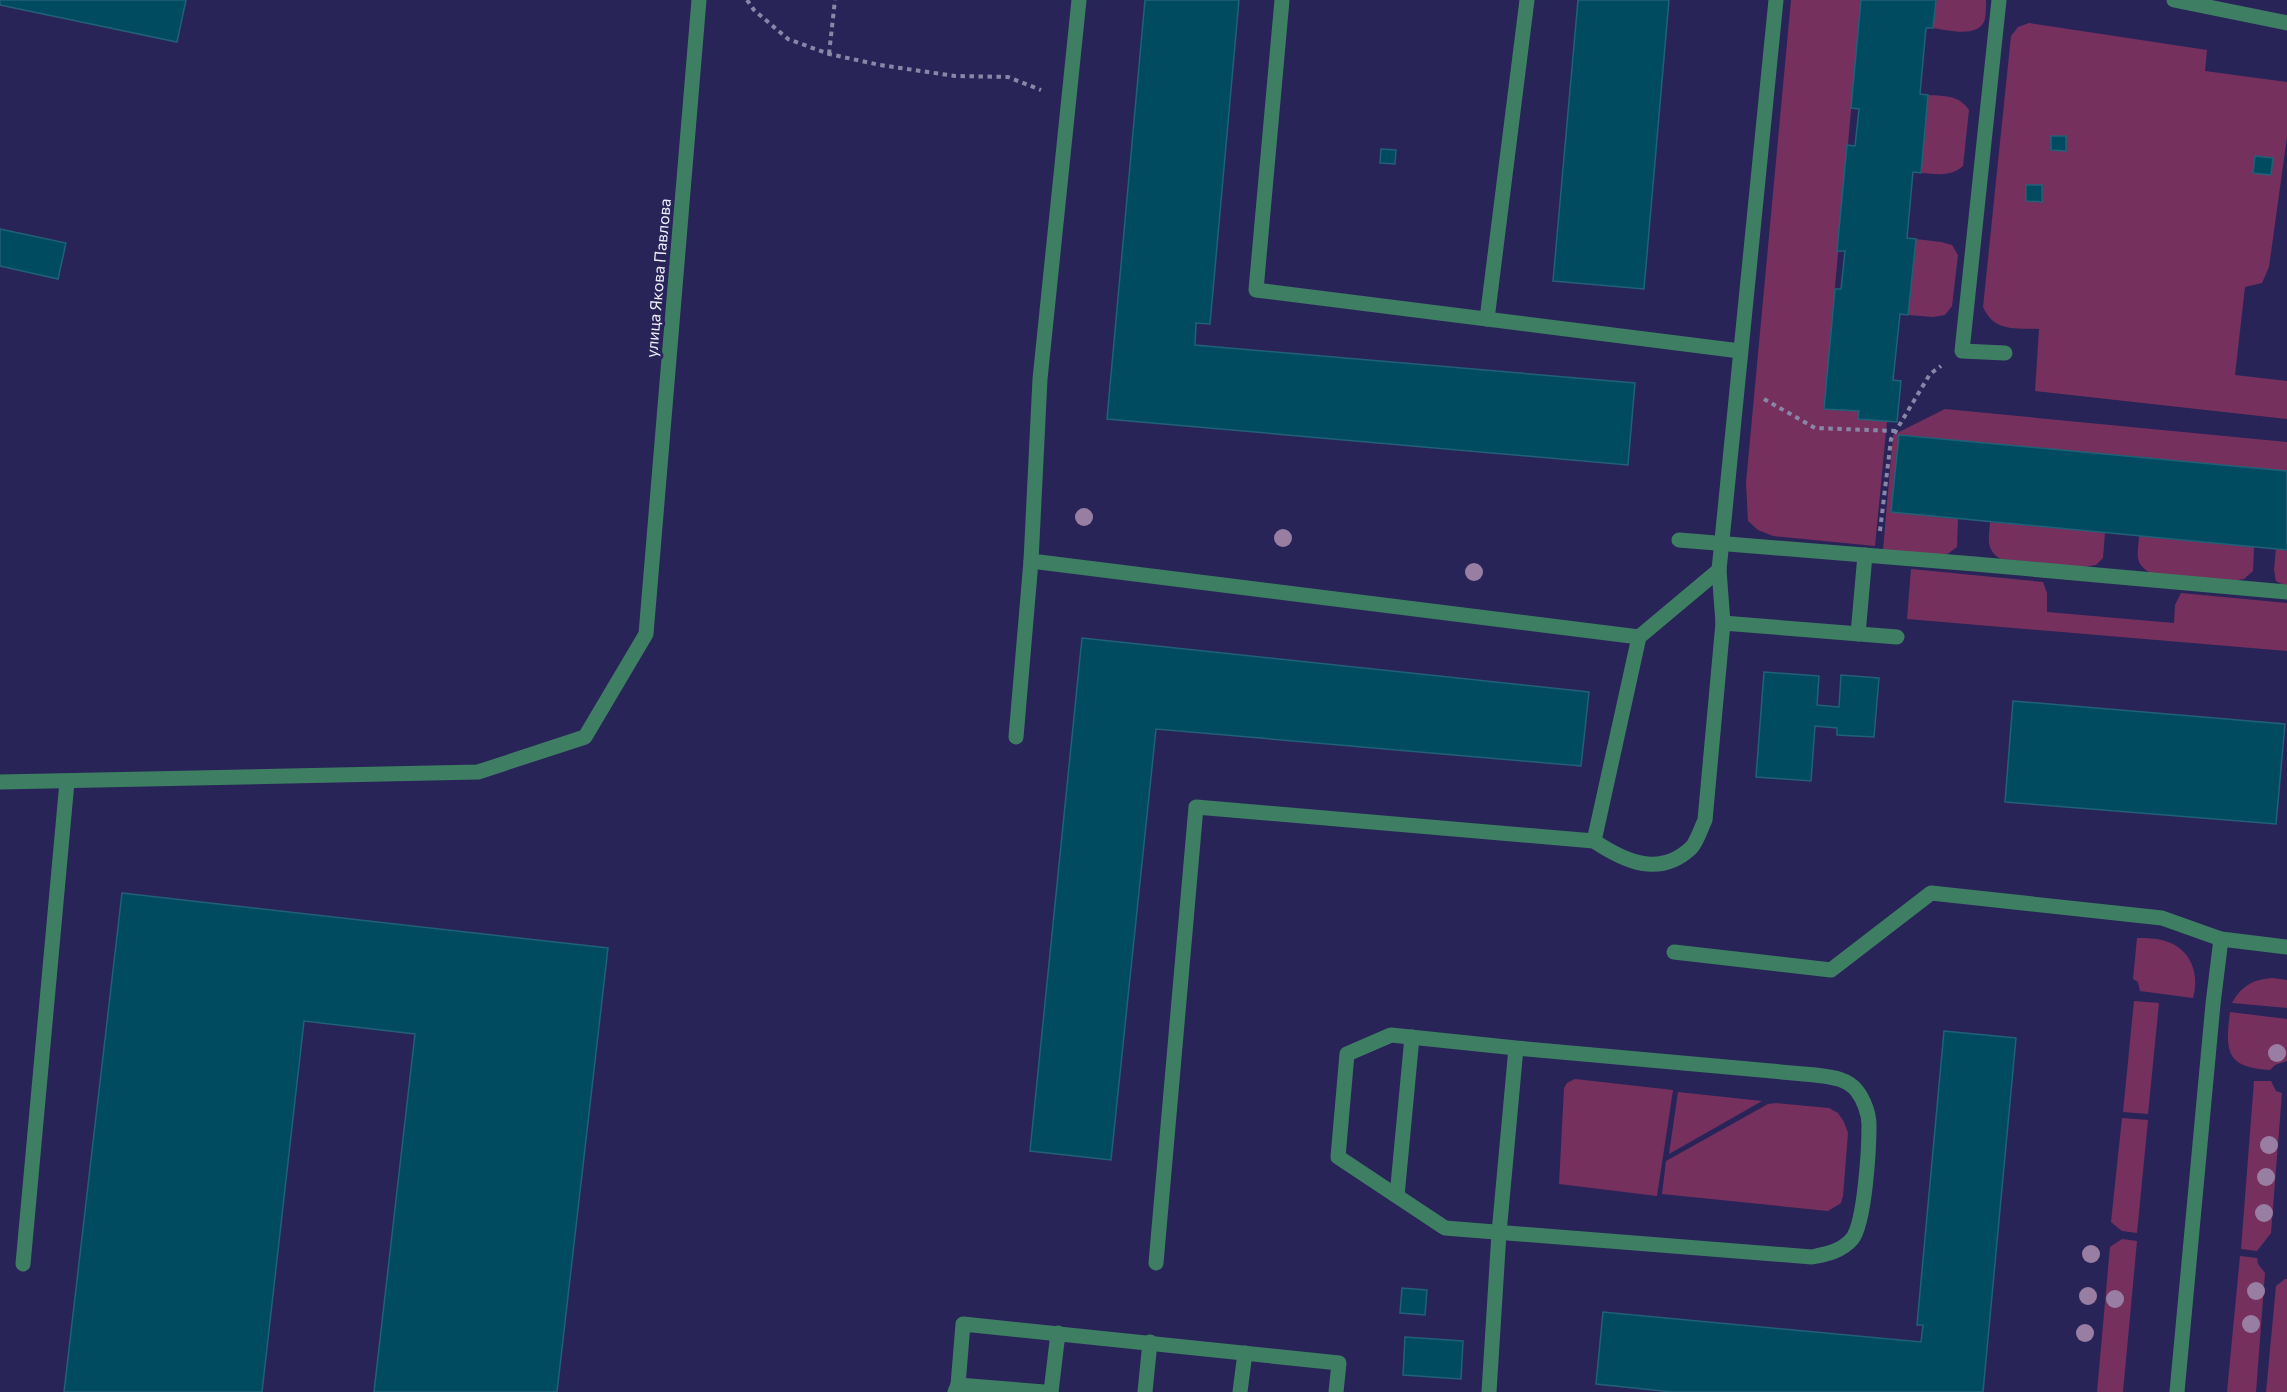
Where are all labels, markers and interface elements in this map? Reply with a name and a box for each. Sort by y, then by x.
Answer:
street label: улица Якова Павлова [641,198,674,358]

